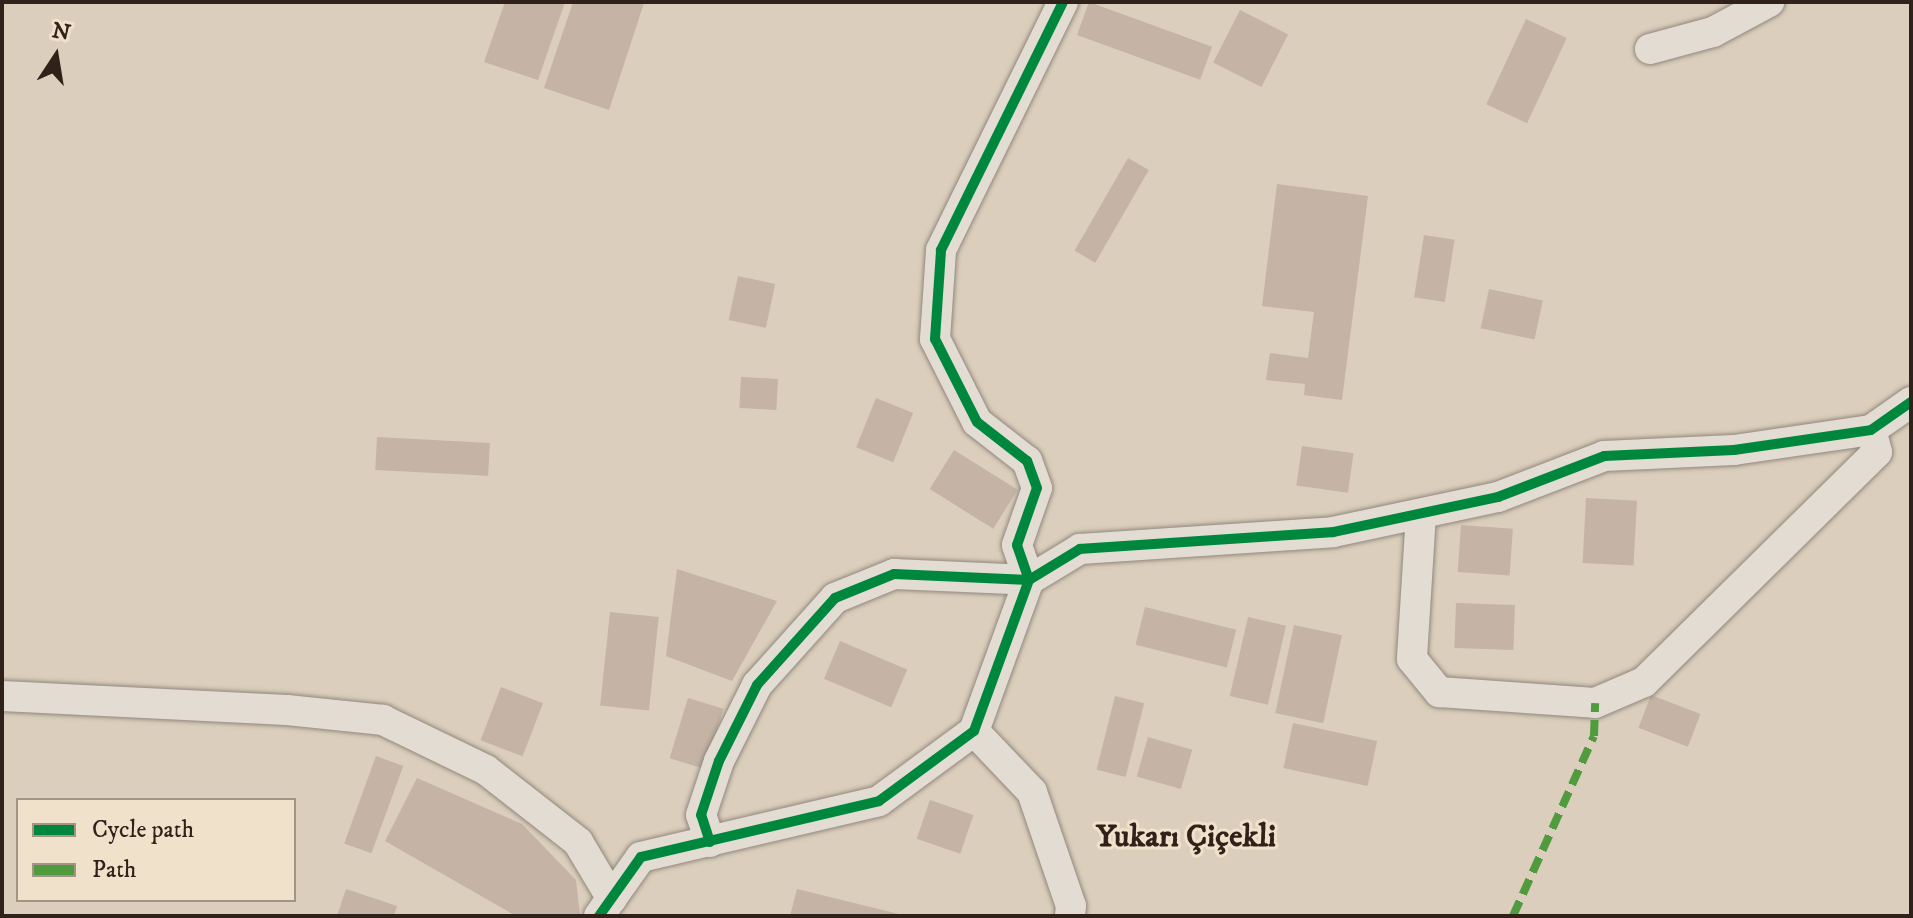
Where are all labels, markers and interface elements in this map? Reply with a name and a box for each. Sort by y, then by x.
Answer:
north arrow [16,16,96,96]
text: N [49,17,73,47]
legend [16,798,296,902]
text: Cycle path [92,815,194,845]
district label: Yukarı Çiçekli [1096,818,1276,856]
text: Path [92,855,136,885]

